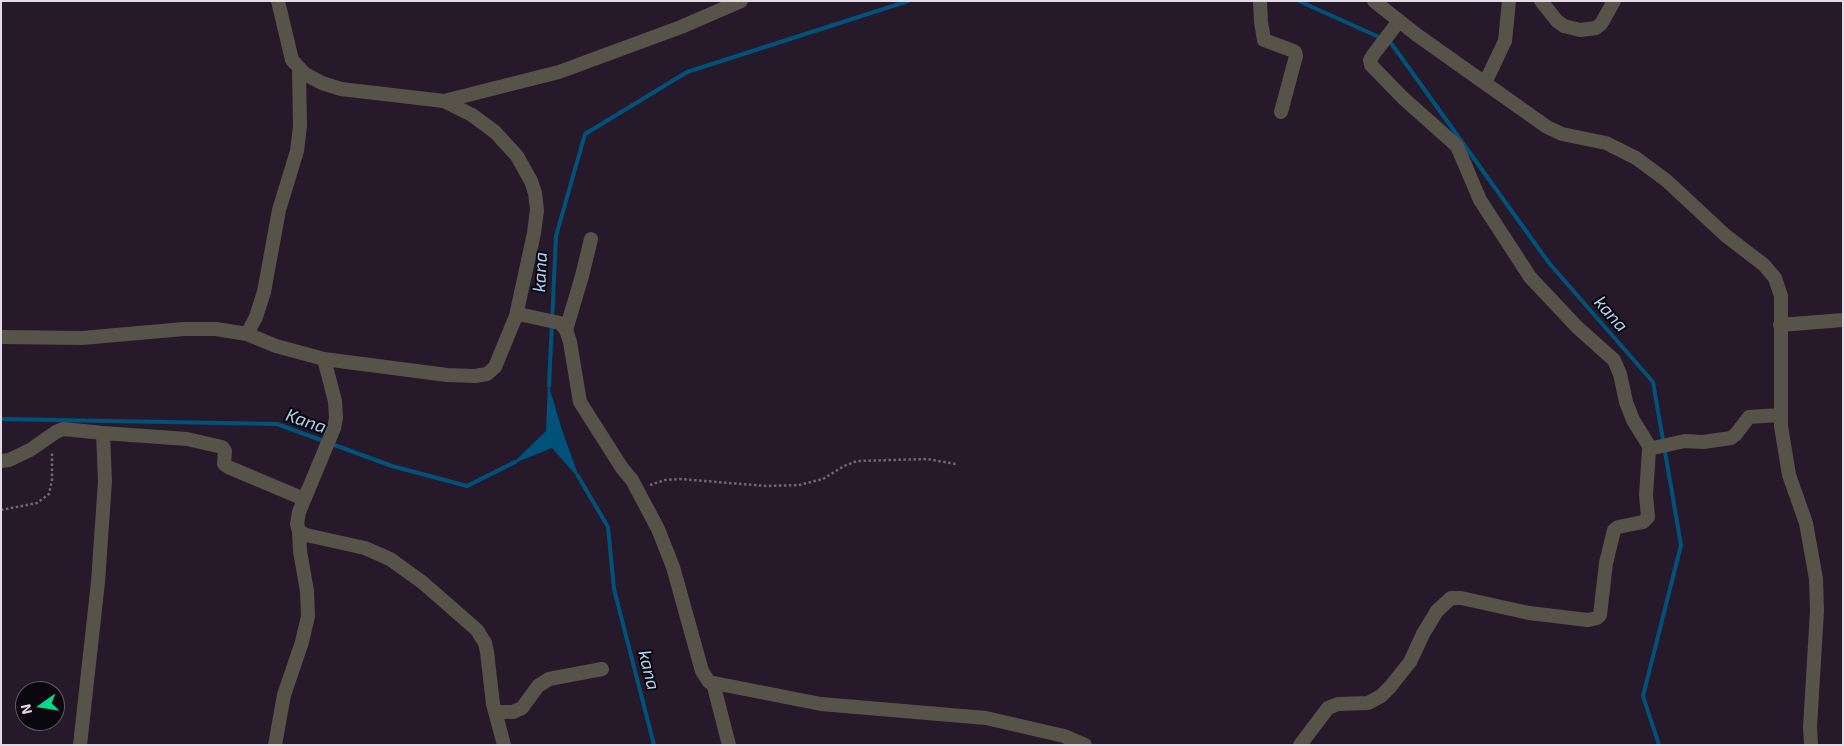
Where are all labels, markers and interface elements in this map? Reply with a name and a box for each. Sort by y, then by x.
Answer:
water label: kana [528,251,552,293]
water label: kana [1590,292,1632,336]
water label: Kana [283,404,329,438]
water label: kana [634,648,664,692]
north arrow [15,681,65,731]
text: N [16,702,35,716]

